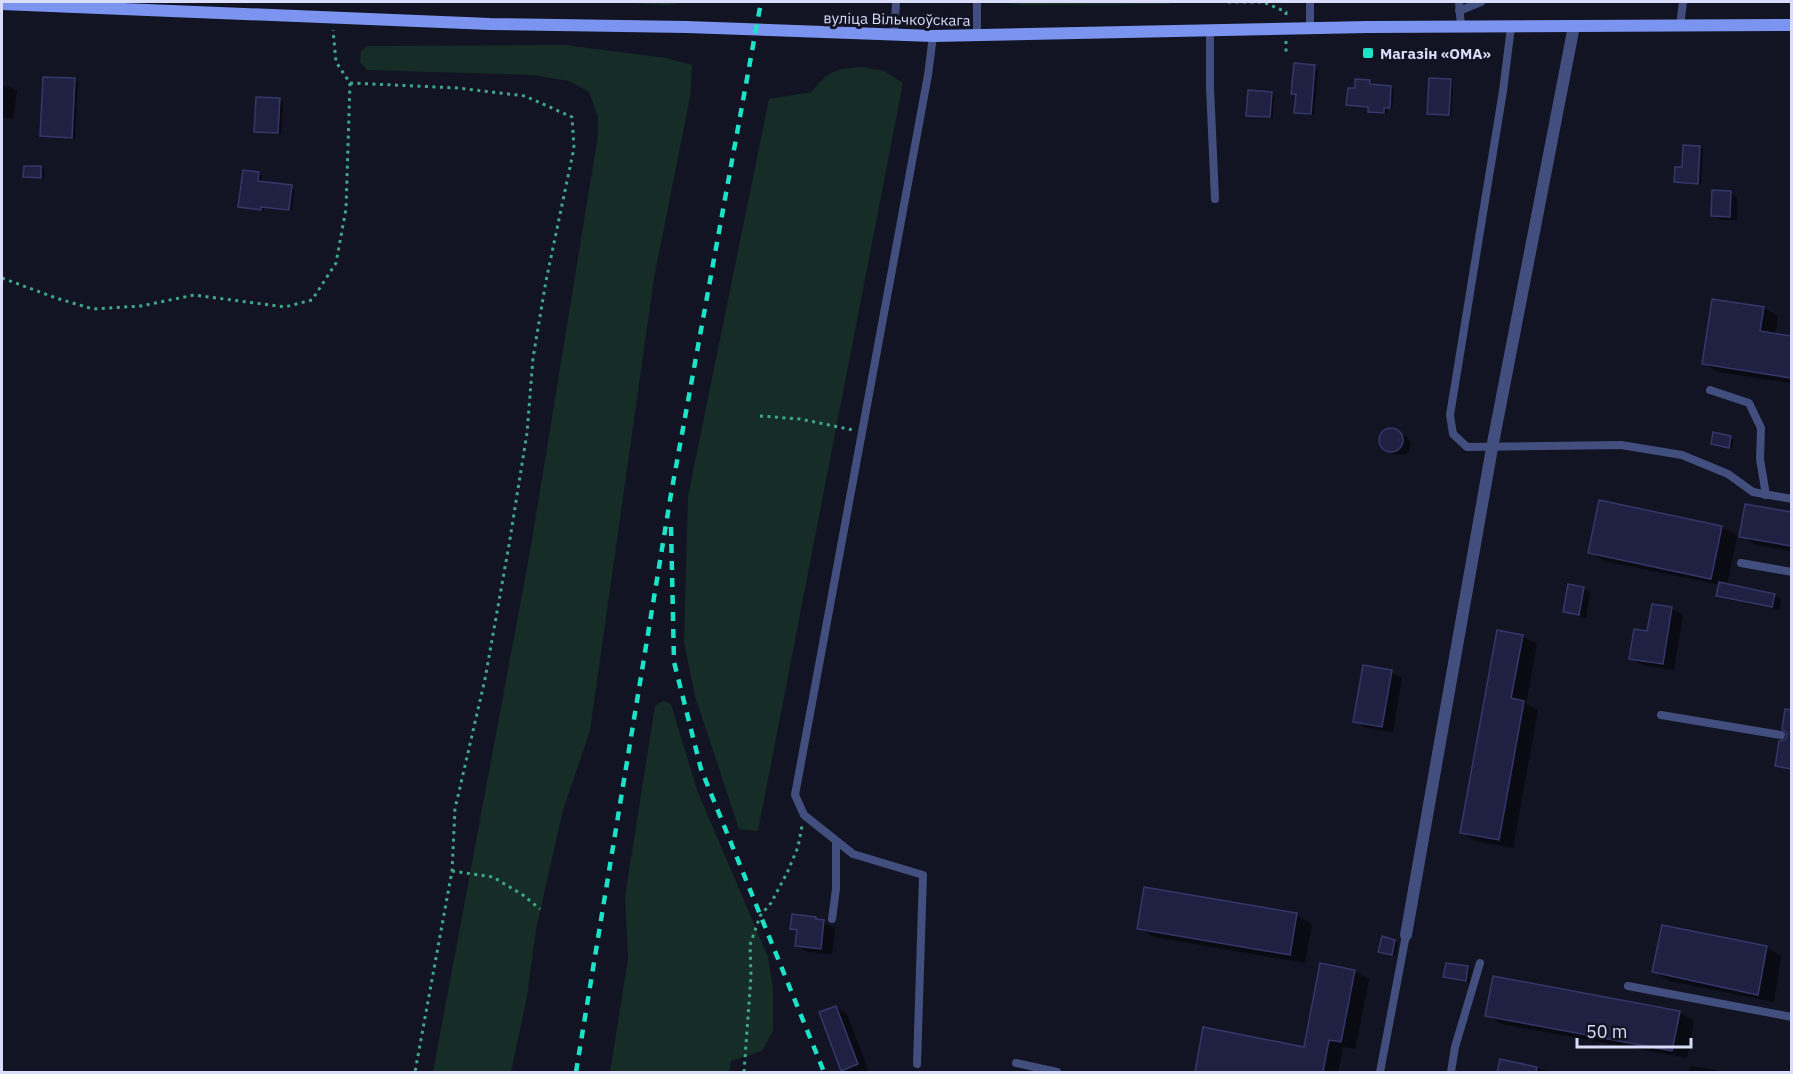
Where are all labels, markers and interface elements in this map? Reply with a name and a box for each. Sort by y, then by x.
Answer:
street label: вуліца Вільчкоўскага [823,8,971,30]
place label: Магазін «ОМА» [1380,44,1491,63]
marker: Магазін «ОМА» [1361,46,1375,60]
scale bar [1577,1011,1691,1049]
text: 50 m [1586,1020,1628,1043]

